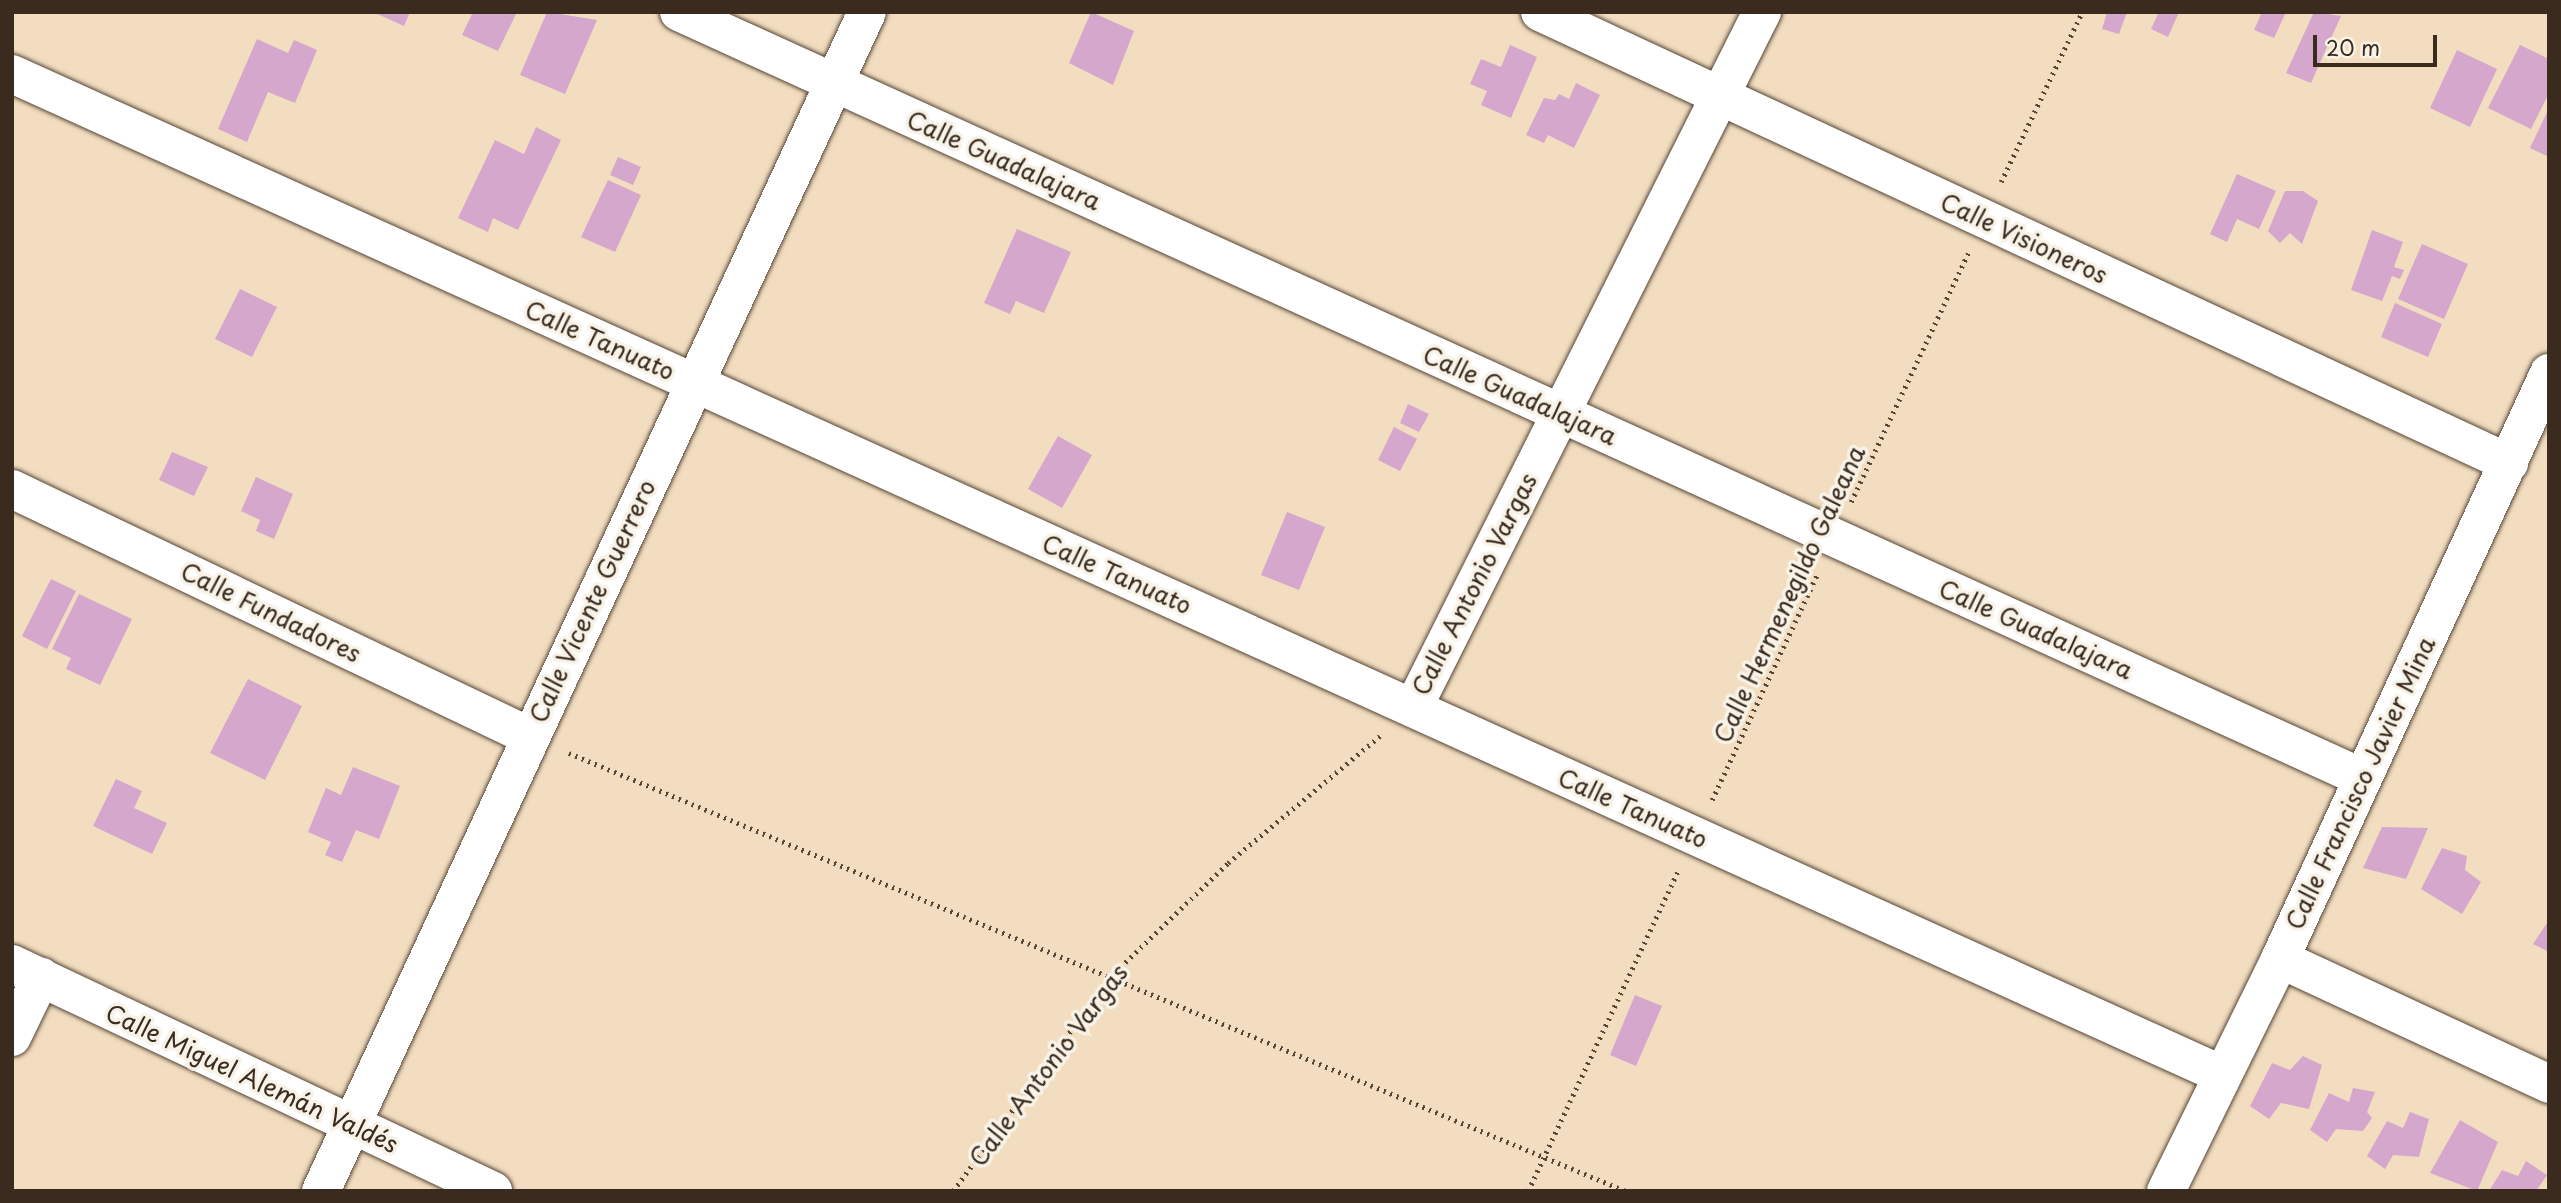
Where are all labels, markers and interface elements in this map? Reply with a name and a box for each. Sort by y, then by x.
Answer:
scale bar [2316,21,2440,65]
text: 20 m [2326,31,2380,63]
street label: Calle Guadalajara [901,103,1107,217]
street label: Calle Visioneros [1935,186,2113,290]
street label: Calle Tanuato [521,294,679,386]
street label: Calle Guadalajara [1417,338,1623,452]
street label: Calle Hermenegildo Galeana [1706,438,1872,750]
street label: Calle Antonio Vargas [1405,468,1543,700]
street label: Calle Vicente Guerrero [523,475,661,727]
street label: Calle Tanuato [1038,528,1196,620]
street label: Calle Fundadores [175,555,367,669]
street label: Calle Guadalajara [1933,572,2139,686]
street label: Calle Francisco Javier Mina [2279,631,2441,935]
street label: Calle Tanuato [1554,762,1712,854]
street label: Calle Antonio Vargas [963,958,1133,1172]
street label: Calle Miguel Alemán Valdés [101,998,403,1158]

